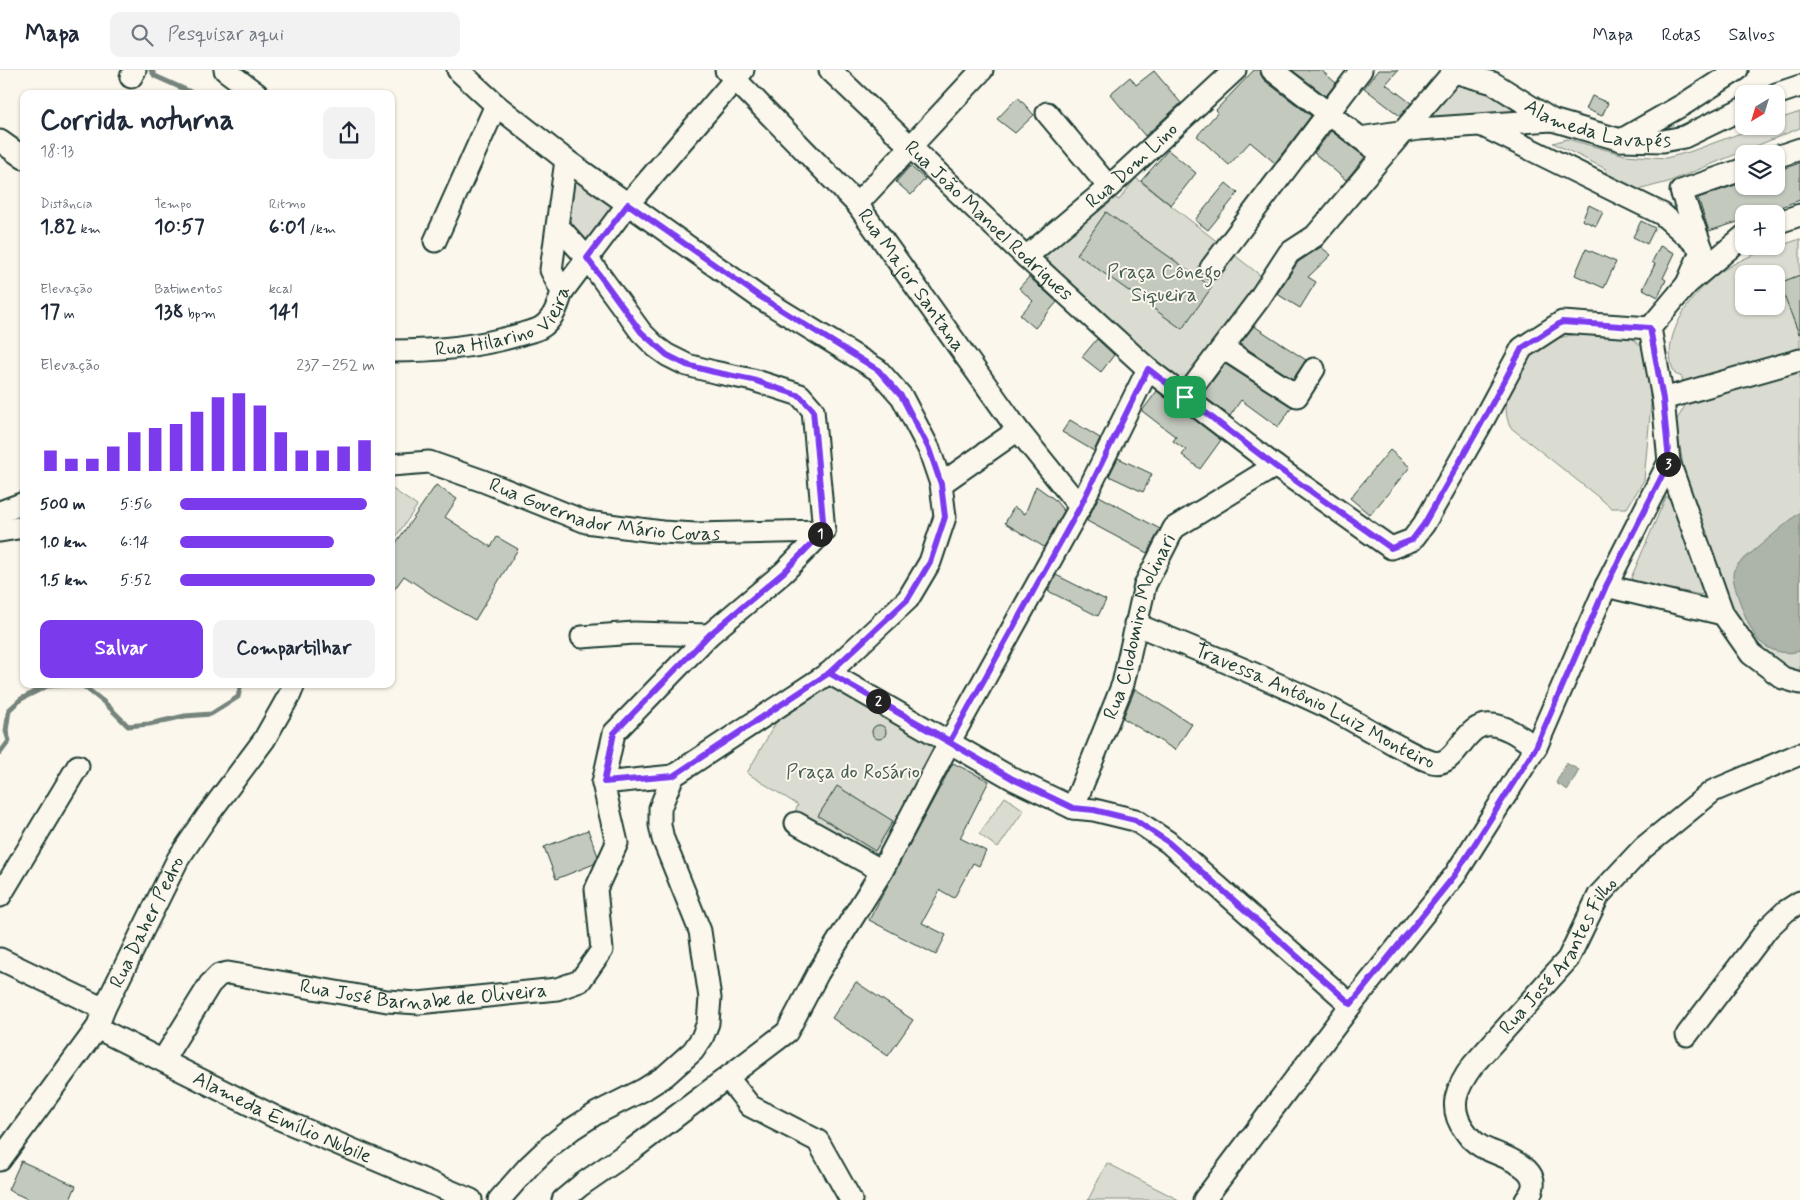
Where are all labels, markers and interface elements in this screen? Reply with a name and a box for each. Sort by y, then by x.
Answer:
search box [110,12,460,57]
text: Mapa [25,19,80,50]
icon: search [128,21,156,49]
text: Pesquisar aqui [168,22,284,47]
text: Mapa [1592,23,1633,47]
text: Rotas [1661,23,1701,47]
text: Salvos [1729,23,1775,47]
north arrow [1735,85,1785,135]
map controls [1735,85,1785,315]
street label: Alameda Lavapés [1519,93,1674,154]
text: Corrida noturna [40,103,234,140]
button: share [323,107,375,159]
street label: Rua Dom Lino [1080,116,1184,215]
street label: Rua João Manoel Rodrigues [899,135,1079,307]
text: 18:13 [40,141,74,162]
button: layers [1735,145,1785,195]
text: Distância [40,195,93,213]
text: Tempo [154,195,191,213]
text: Ritmo [269,195,306,213]
street label: Rua Major Santana [851,203,972,357]
button: + [1735,205,1785,255]
text: 1.82 [40,213,77,241]
text: 10:57 [154,213,205,241]
text: 6:01 [269,213,306,241]
text: km [77,220,101,238]
text: /km [306,220,336,238]
park label: Praça Cônego Siqueira [1107,259,1221,309]
button: − [1735,265,1785,315]
text: Elevação [40,280,92,298]
text: Batimentos [154,280,222,298]
text: kcal [269,280,292,298]
street label: Rua Hilarino Vieira [434,283,576,363]
text: 17 [40,298,60,326]
text: 138 [154,298,184,326]
text: 141 [269,298,299,326]
text: m [60,305,75,323]
text: bpm [184,305,216,323]
text: Elevação [40,355,100,376]
text: 237–252 m [296,355,375,376]
pin [1164,376,1206,418]
icon: arrive [1171,383,1199,411]
pin: 3 [1656,452,1680,476]
text: 3 [1665,455,1672,473]
street label: Rua Governador Mário Covas [485,471,721,548]
text: 500 m [40,494,85,515]
text: 5:56 [120,494,152,515]
pin: 1 [808,522,832,546]
text: 1 [817,525,824,543]
street label: Rua Clodomiro Molinari [1097,529,1183,723]
text: 1.0 km [40,532,87,553]
text: 6:14 [120,532,149,553]
text: 1.5 km [40,570,88,591]
text: 5:52 [120,570,152,591]
button: Salvar [40,620,203,678]
button: Compartilhar [213,620,375,678]
street label: Travessa Antônio Luiz Monteiro [1191,637,1439,776]
pin: 2 [866,688,890,714]
text: 2 [875,692,882,710]
park label: Praça do Rosário [786,759,920,786]
street label: Rua Daher Pedro [103,852,191,992]
street label: Rua José Arantes Filho [1493,871,1623,1040]
street label: Rua José Barnabe de Oliveira [298,972,548,1017]
street label: Alameda Emílio Nubile [188,1065,376,1170]

